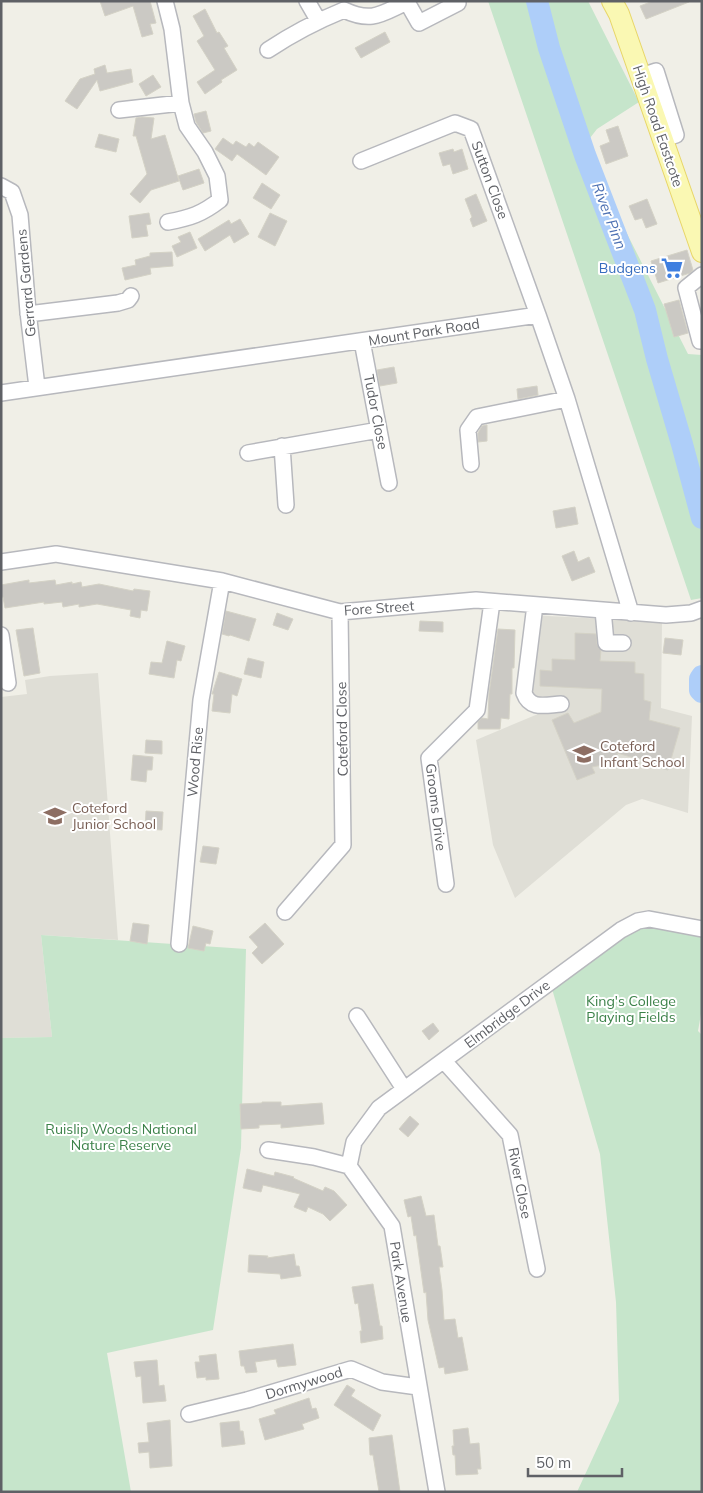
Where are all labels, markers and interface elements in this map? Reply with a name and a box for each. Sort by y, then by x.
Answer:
street label: High Road Eastcote [629,63,687,189]
street label: Sutton Close [468,139,512,221]
water label: River Pinn [588,180,631,252]
street label: Gerrard Gardens [12,228,40,338]
supermarket icon: Budgens [659,255,685,281]
place label: Budgens [599,259,656,277]
street label: Mount Park Road [367,314,481,350]
street label: Tudor Close [360,373,392,451]
street label: Fore Street [343,597,415,619]
street label: Coteford Close [332,682,352,776]
street label: Wood Rise [183,726,207,798]
place label: Coteford Infant School [600,737,685,771]
school or university icon: Coteford Infant School [571,741,597,767]
street label: Grooms Drive [422,762,450,852]
place label: Coteford Junior School [72,799,156,833]
school or university icon: Coteford Junior School [42,803,68,829]
street label: Elmbridge Drive [461,976,553,1052]
park label: King's College Playing Fields [586,992,676,1026]
park label: Ruislip Woods National Nature Reserve [45,1120,197,1154]
street label: River Close [504,1146,536,1220]
street label: Park Avenue [386,1240,416,1324]
street label: Dormywood [263,1363,345,1403]
scale bar [528,1446,622,1478]
text: 50 m [536,1453,571,1472]

